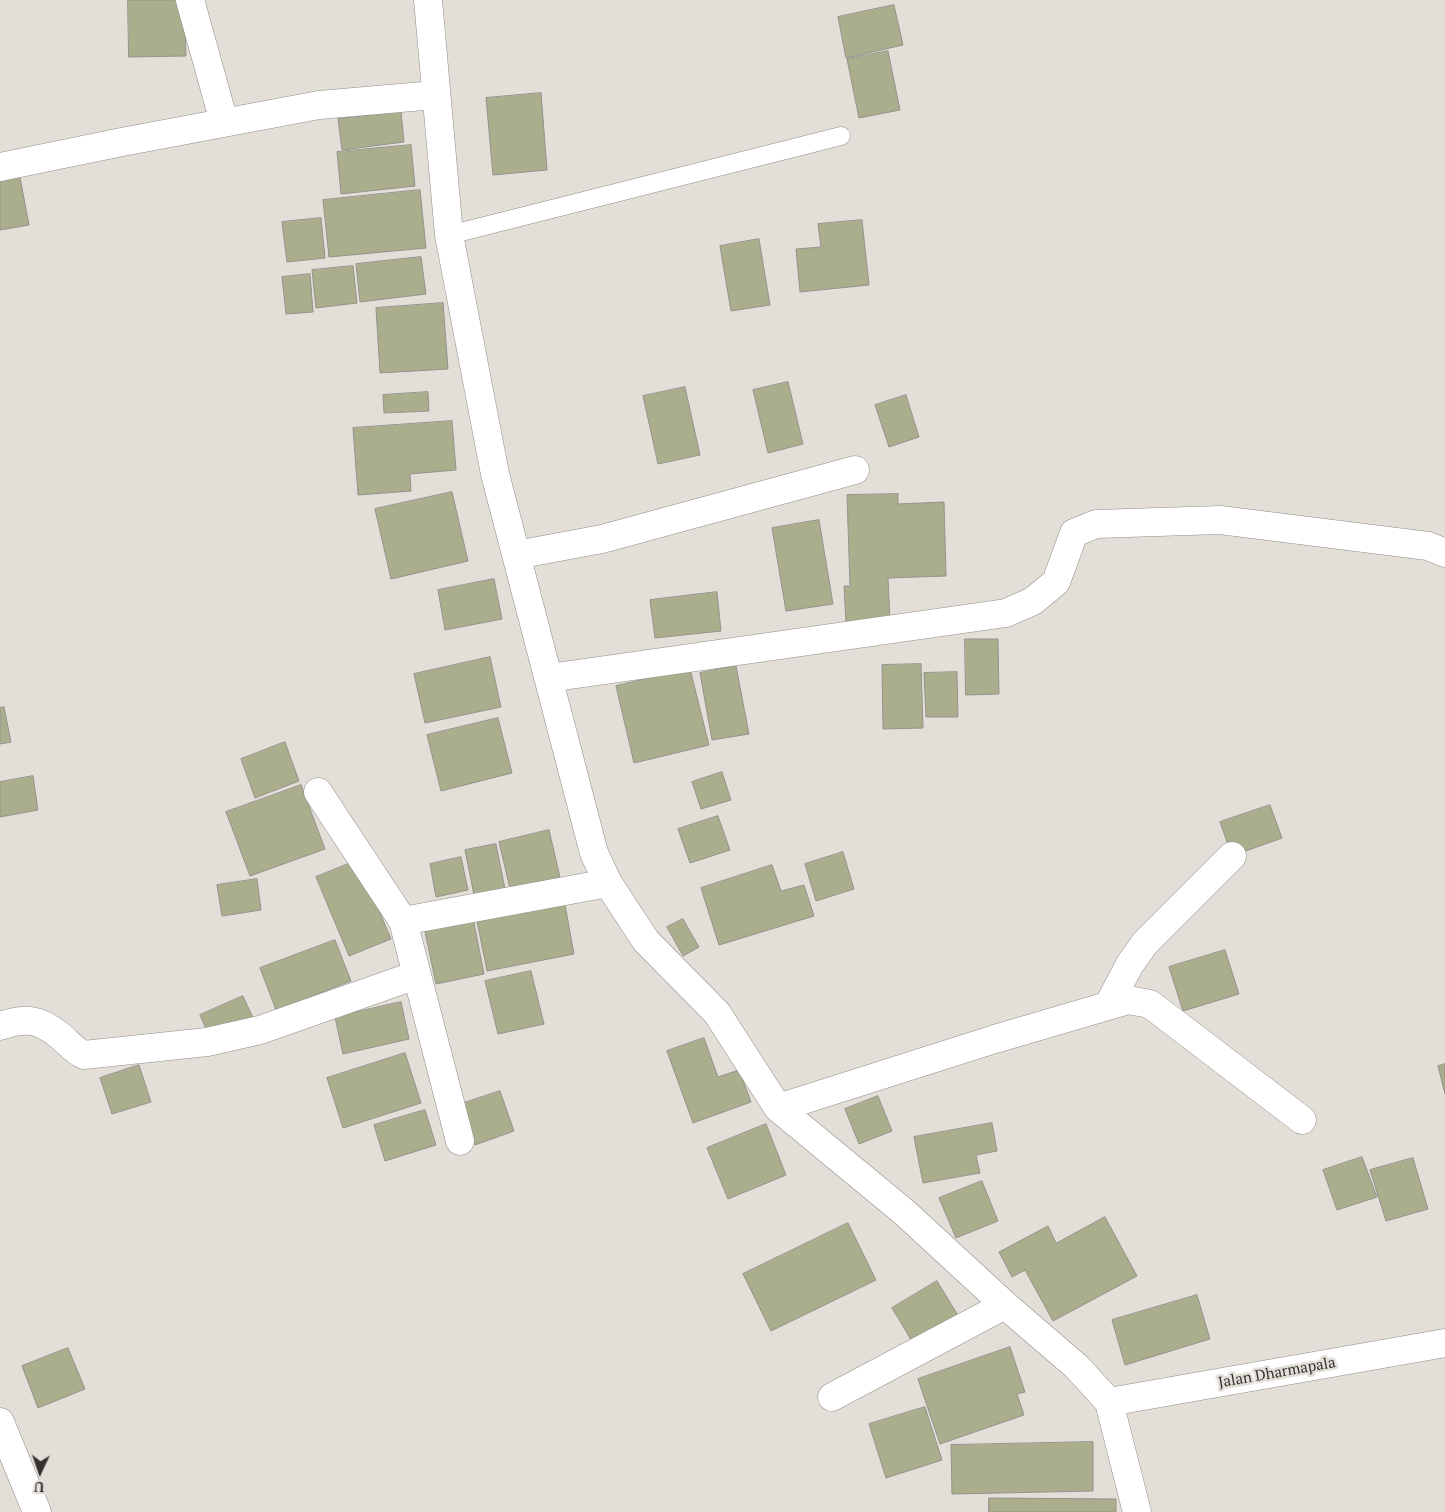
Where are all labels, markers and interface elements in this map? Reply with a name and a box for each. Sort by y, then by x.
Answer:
street label: Jalan Dharmapala [1217,1354,1337,1392]
north arrow [15,1447,65,1497]
text: U [34,1478,45,1497]

